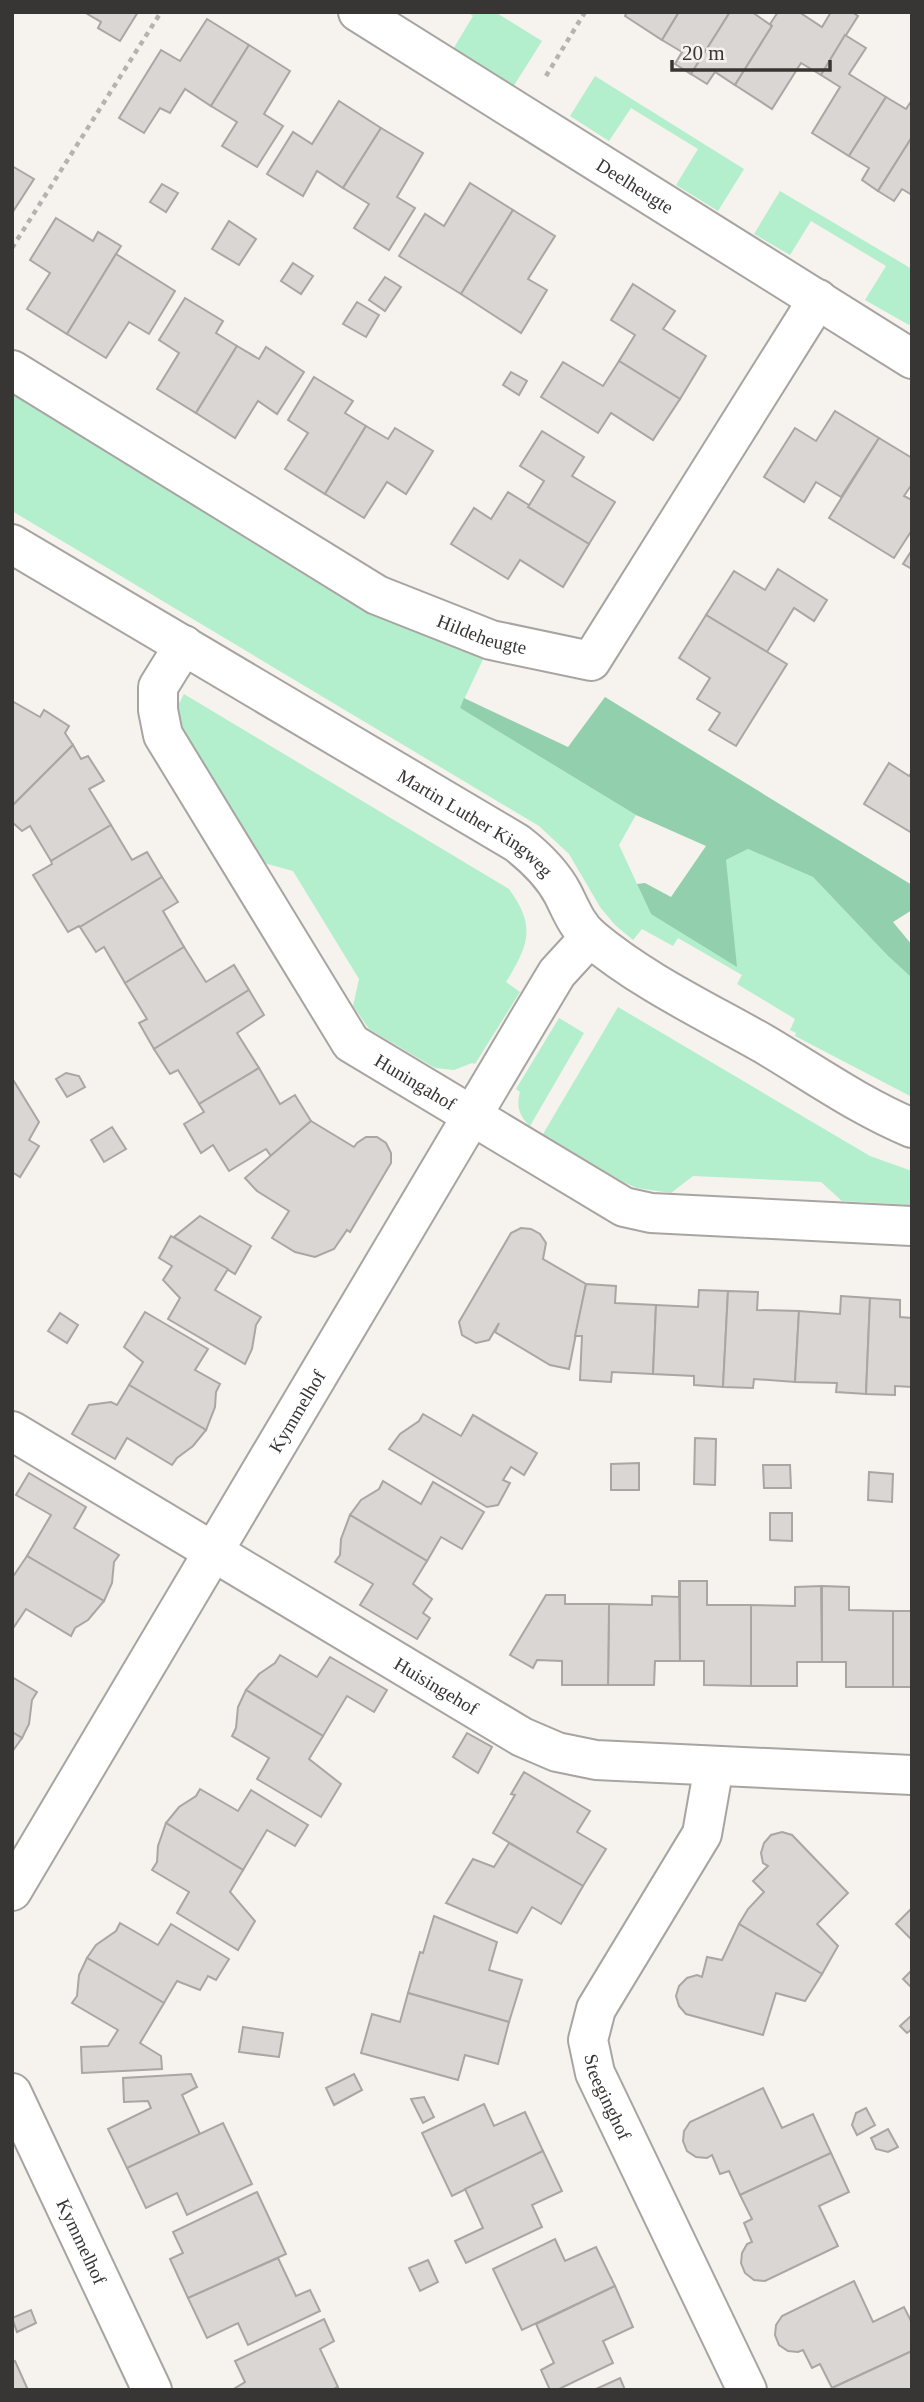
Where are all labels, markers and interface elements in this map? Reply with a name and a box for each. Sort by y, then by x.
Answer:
scale bar [672,28,830,72]
text: 20 m [682,41,725,65]
street label: Deelheugte [593,154,677,217]
street label: Hildeheugte [434,609,528,658]
street label: Martin Luther Kingweg [394,764,558,881]
street label: Huningahof [371,1049,460,1114]
street label: Kymmelhof [264,1366,330,1456]
street label: Huisingehof [391,1652,483,1719]
street label: Steeginghof [581,2052,636,2144]
street label: Kymmelhof [53,2195,111,2288]

